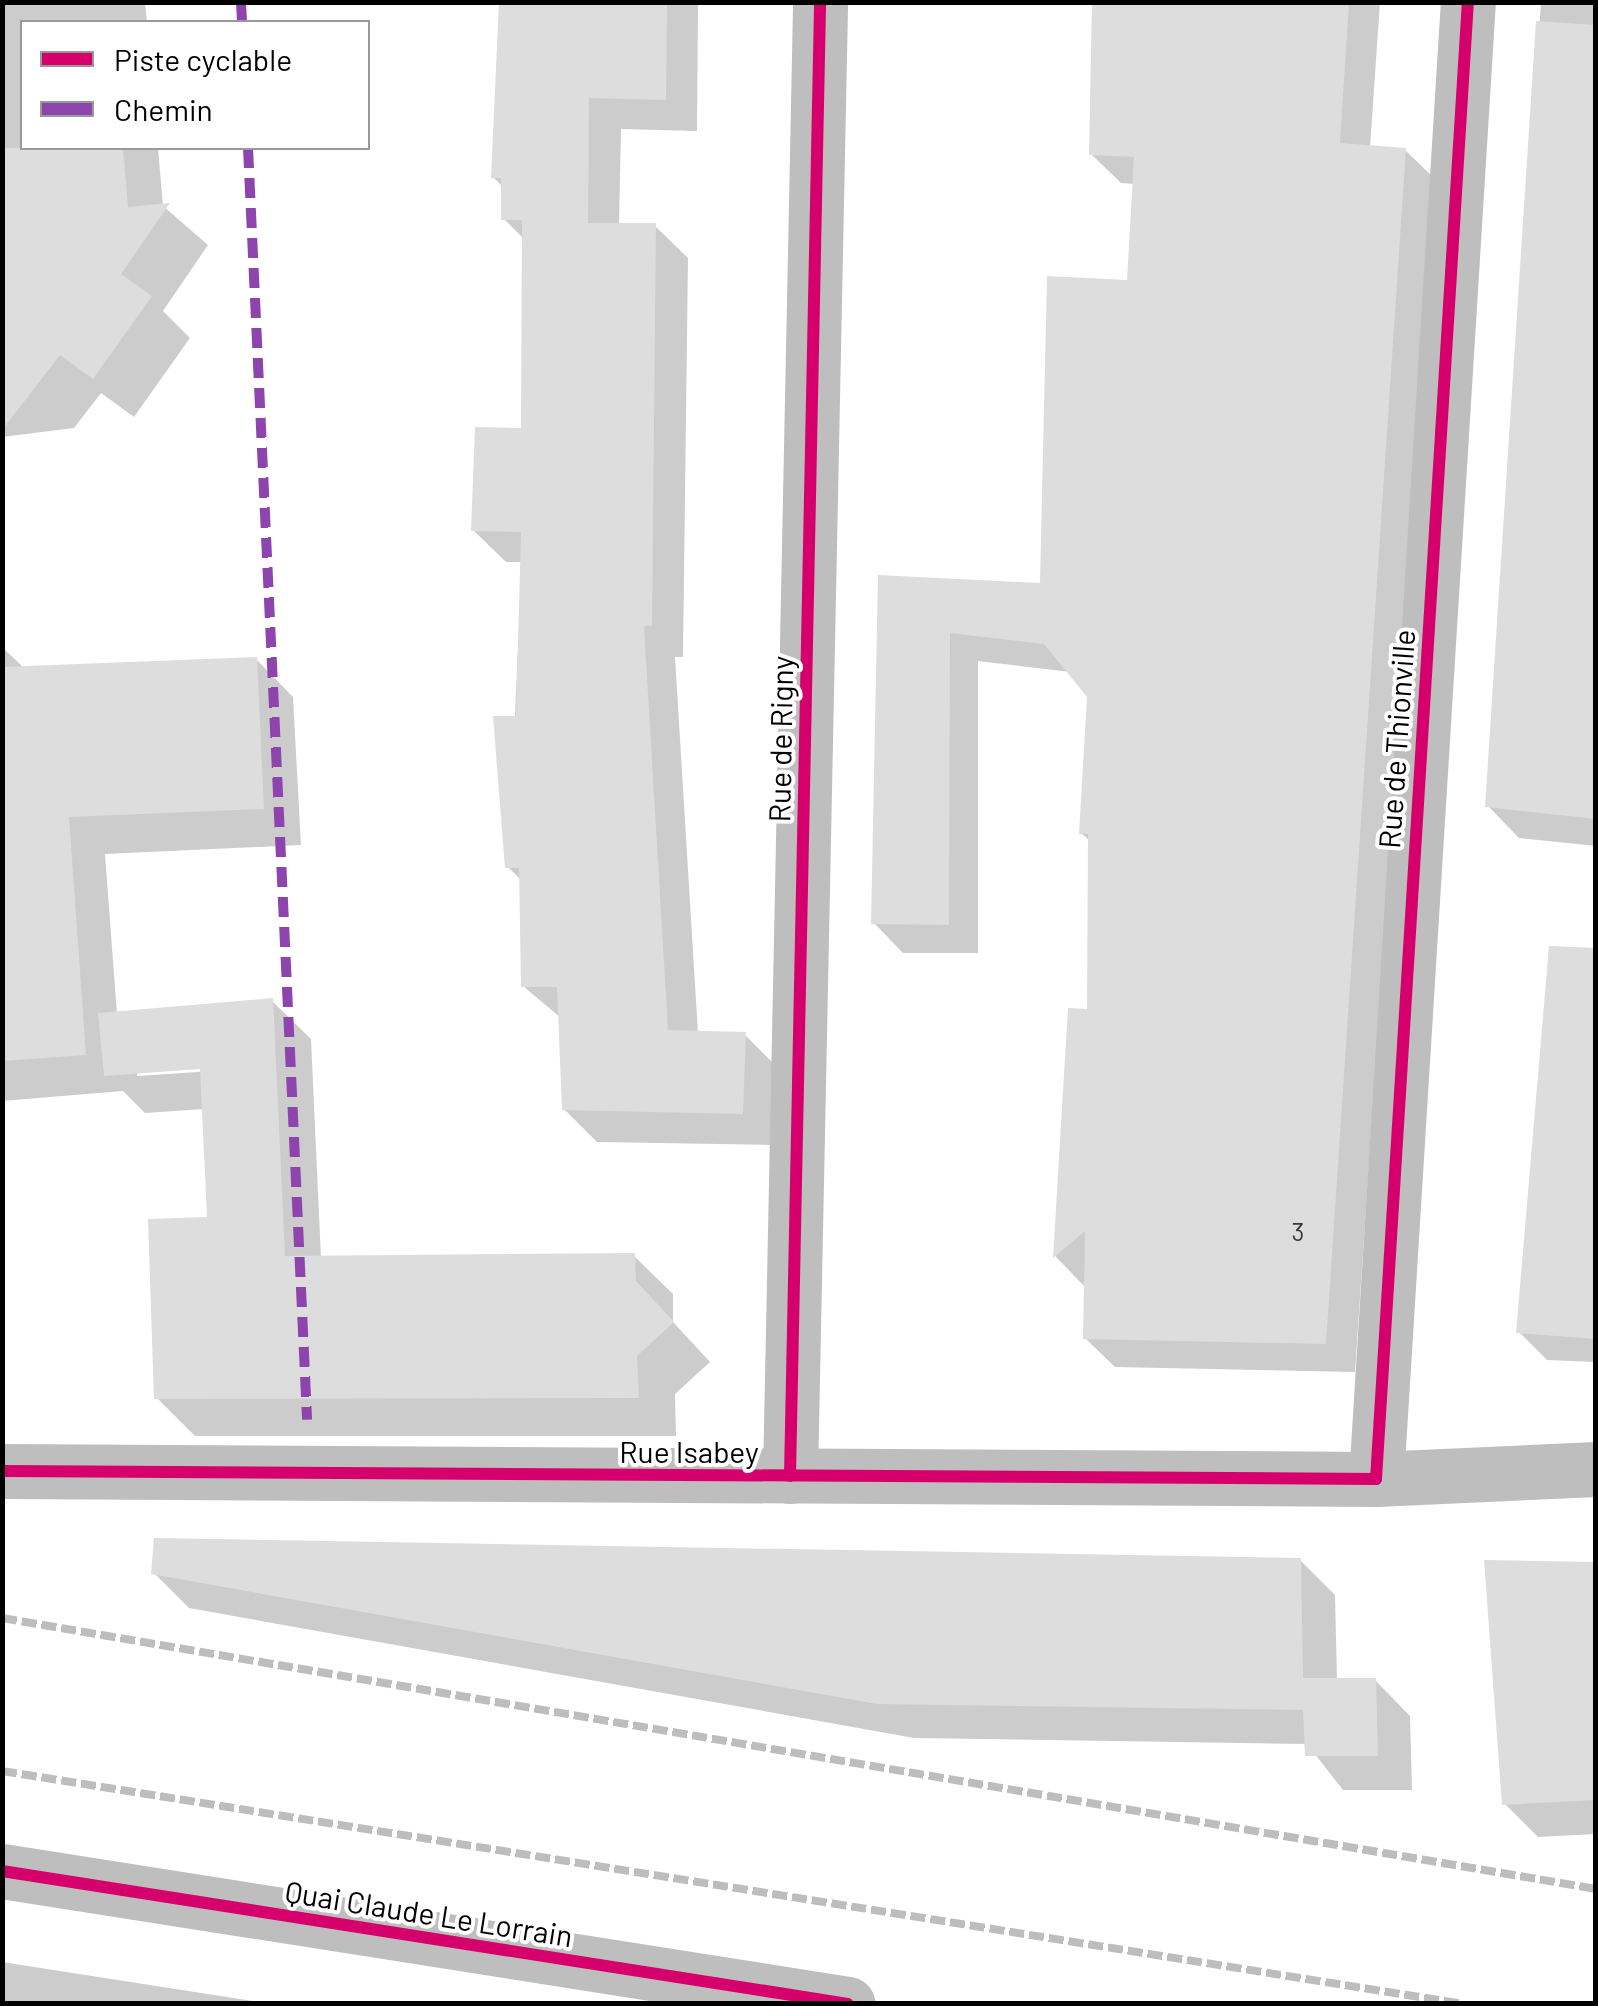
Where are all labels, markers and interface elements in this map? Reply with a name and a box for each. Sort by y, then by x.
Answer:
legend [20,20,370,150]
text: Piste cyclable [114,41,292,77]
text: Chemin [114,91,213,127]
street label: Rue de Thionville [1370,628,1422,850]
street label: Rue de Rigny [761,655,799,823]
house number: 3 [1292,1216,1304,1246]
street label: Rue Isabey [619,1433,759,1469]
street label: Quai Claude Le Lorrain [283,1872,575,1954]

